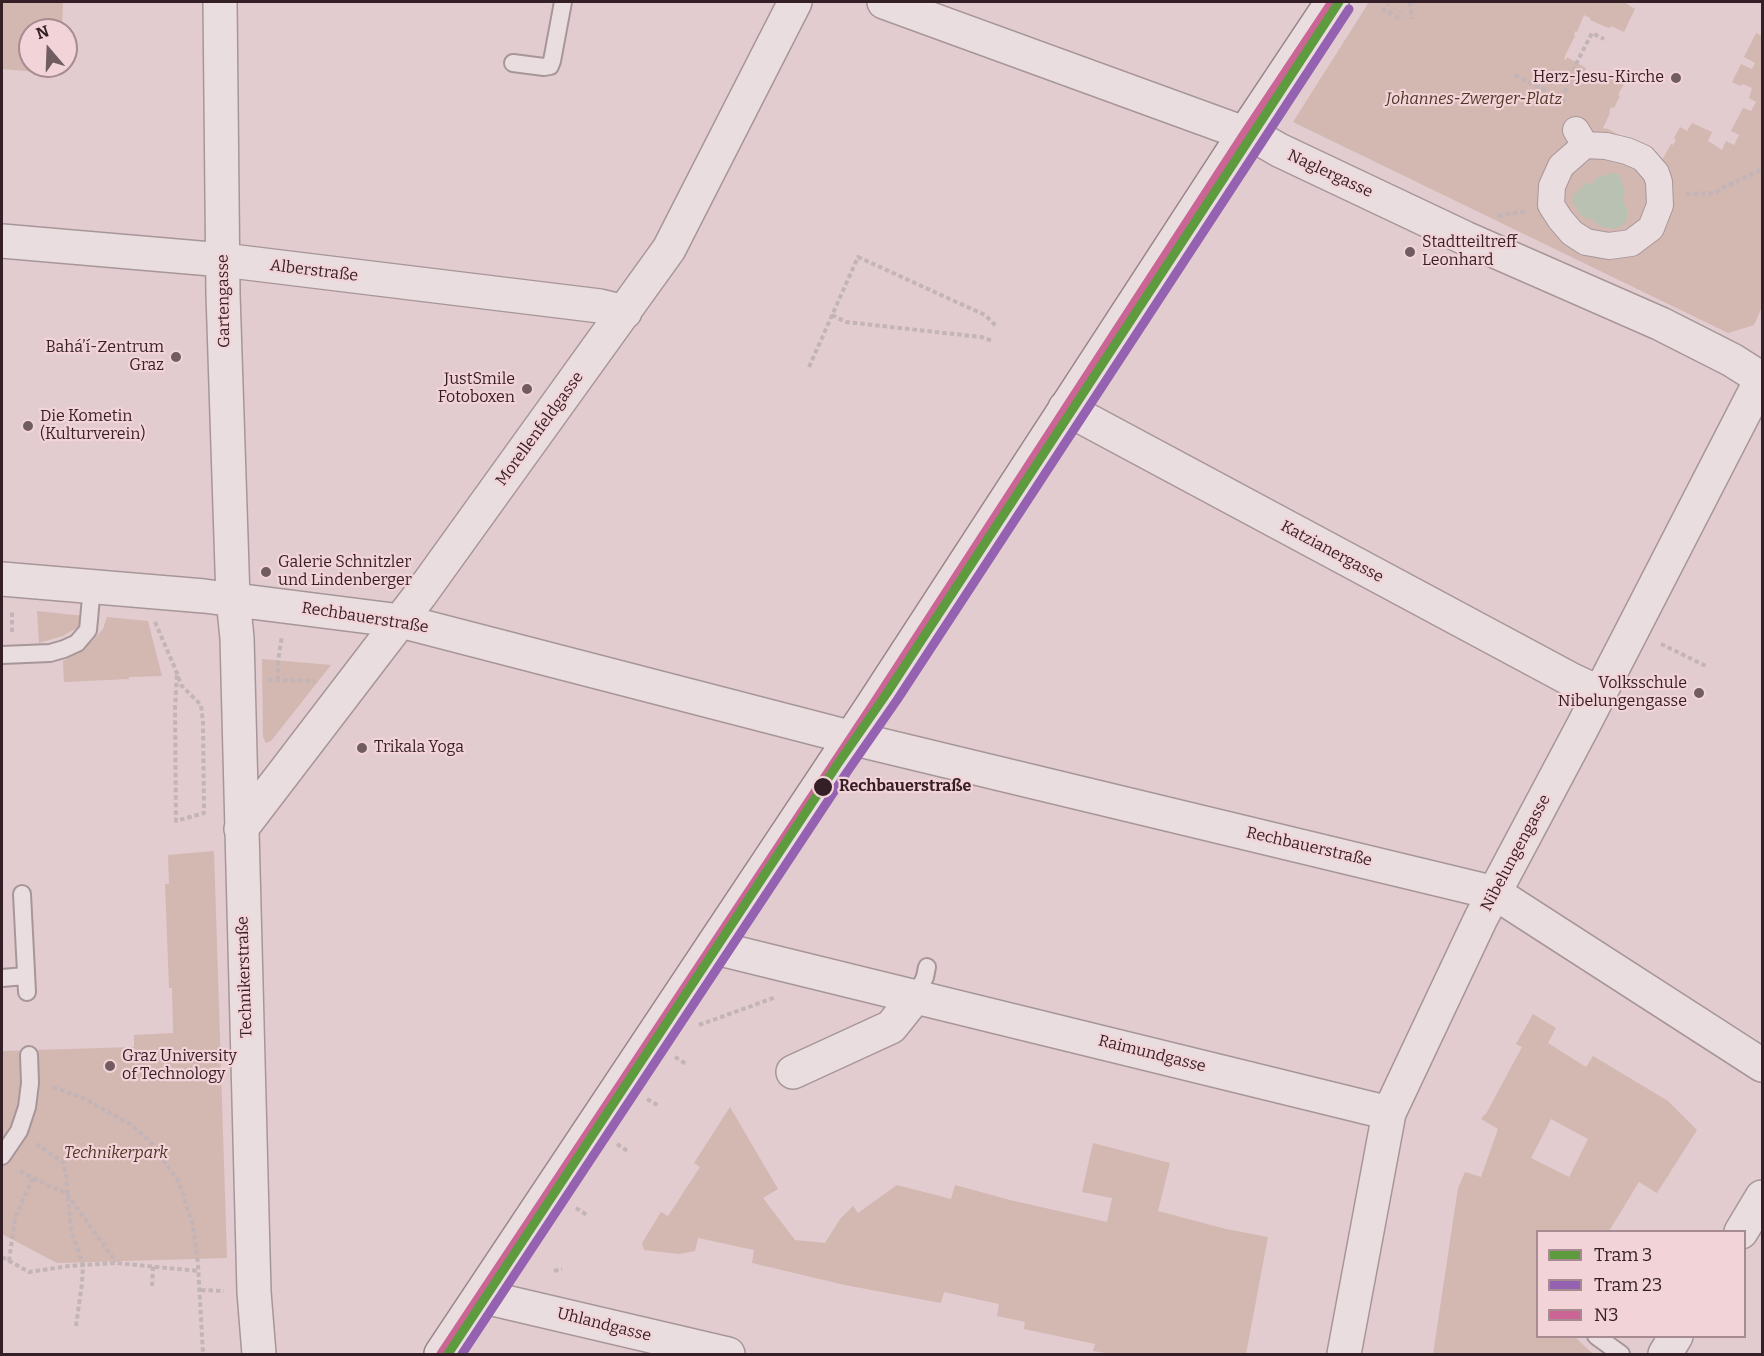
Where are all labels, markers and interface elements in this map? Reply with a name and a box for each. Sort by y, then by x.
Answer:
north arrow [18,18,78,78]
text: N [34,21,52,43]
place label: Herz-Jesu-Kirche [1533,68,1664,88]
marker: Herz-Jesu-Kirche [1669,71,1683,85]
park label: Johannes-Zwerger-Platz [1386,90,1562,110]
street label: Naglergasse [1284,146,1376,202]
place label: Stadtteiltreff Leonhard [1422,233,1517,271]
marker: Stadtteiltreff Leonhard [1403,245,1417,259]
street label: Gartengasse [214,254,234,348]
street label: Alberstraße [269,256,359,286]
place label: Bahá’í-Zentrum Graz [46,338,164,376]
marker: Bahá’í-Zentrum Graz [169,350,183,364]
street label: Morellenfeldgasse [492,368,588,490]
place label: JustSmile Fotoboxen [438,370,515,408]
marker: JustSmile Fotoboxen [520,382,534,396]
place label: Die Kometin (Kulturverein) [40,407,145,445]
marker: Die Kometin (Kulturverein) [21,419,35,433]
street label: Katzianergasse [1277,517,1387,587]
place label: Galerie Schnitzler und Lindenberger [278,553,412,591]
marker: Galerie Schnitzler und Lindenberger [259,565,273,579]
street label: Rechbauerstraße [300,598,430,638]
place label: Volksschule Nibelungengasse [1558,674,1687,712]
marker: Volksschule Nibelungengasse [1692,686,1706,700]
place label: Trikala Yoga [374,738,464,758]
marker: Trikala Yoga [355,741,369,755]
marker: Rechbauerstraße [812,776,834,798]
place label: Rechbauerstraße [839,777,971,797]
street label: Nibelungengasse [1477,791,1555,915]
street label: Rechbauerstraße [1244,823,1374,871]
street label: Technikerstraße [233,916,257,1038]
street label: Raimundgasse [1096,1031,1208,1077]
place label: Graz University of Technology [122,1047,237,1085]
marker: Graz University of Technology [103,1059,117,1073]
park label: Technikerpark [64,1144,168,1164]
legend [1536,1230,1746,1338]
text: Tram 3 [1594,1244,1652,1266]
text: Tram 23 [1594,1274,1662,1296]
street label: Uhlandgasse [555,1304,653,1346]
text: N3 [1594,1304,1619,1326]

